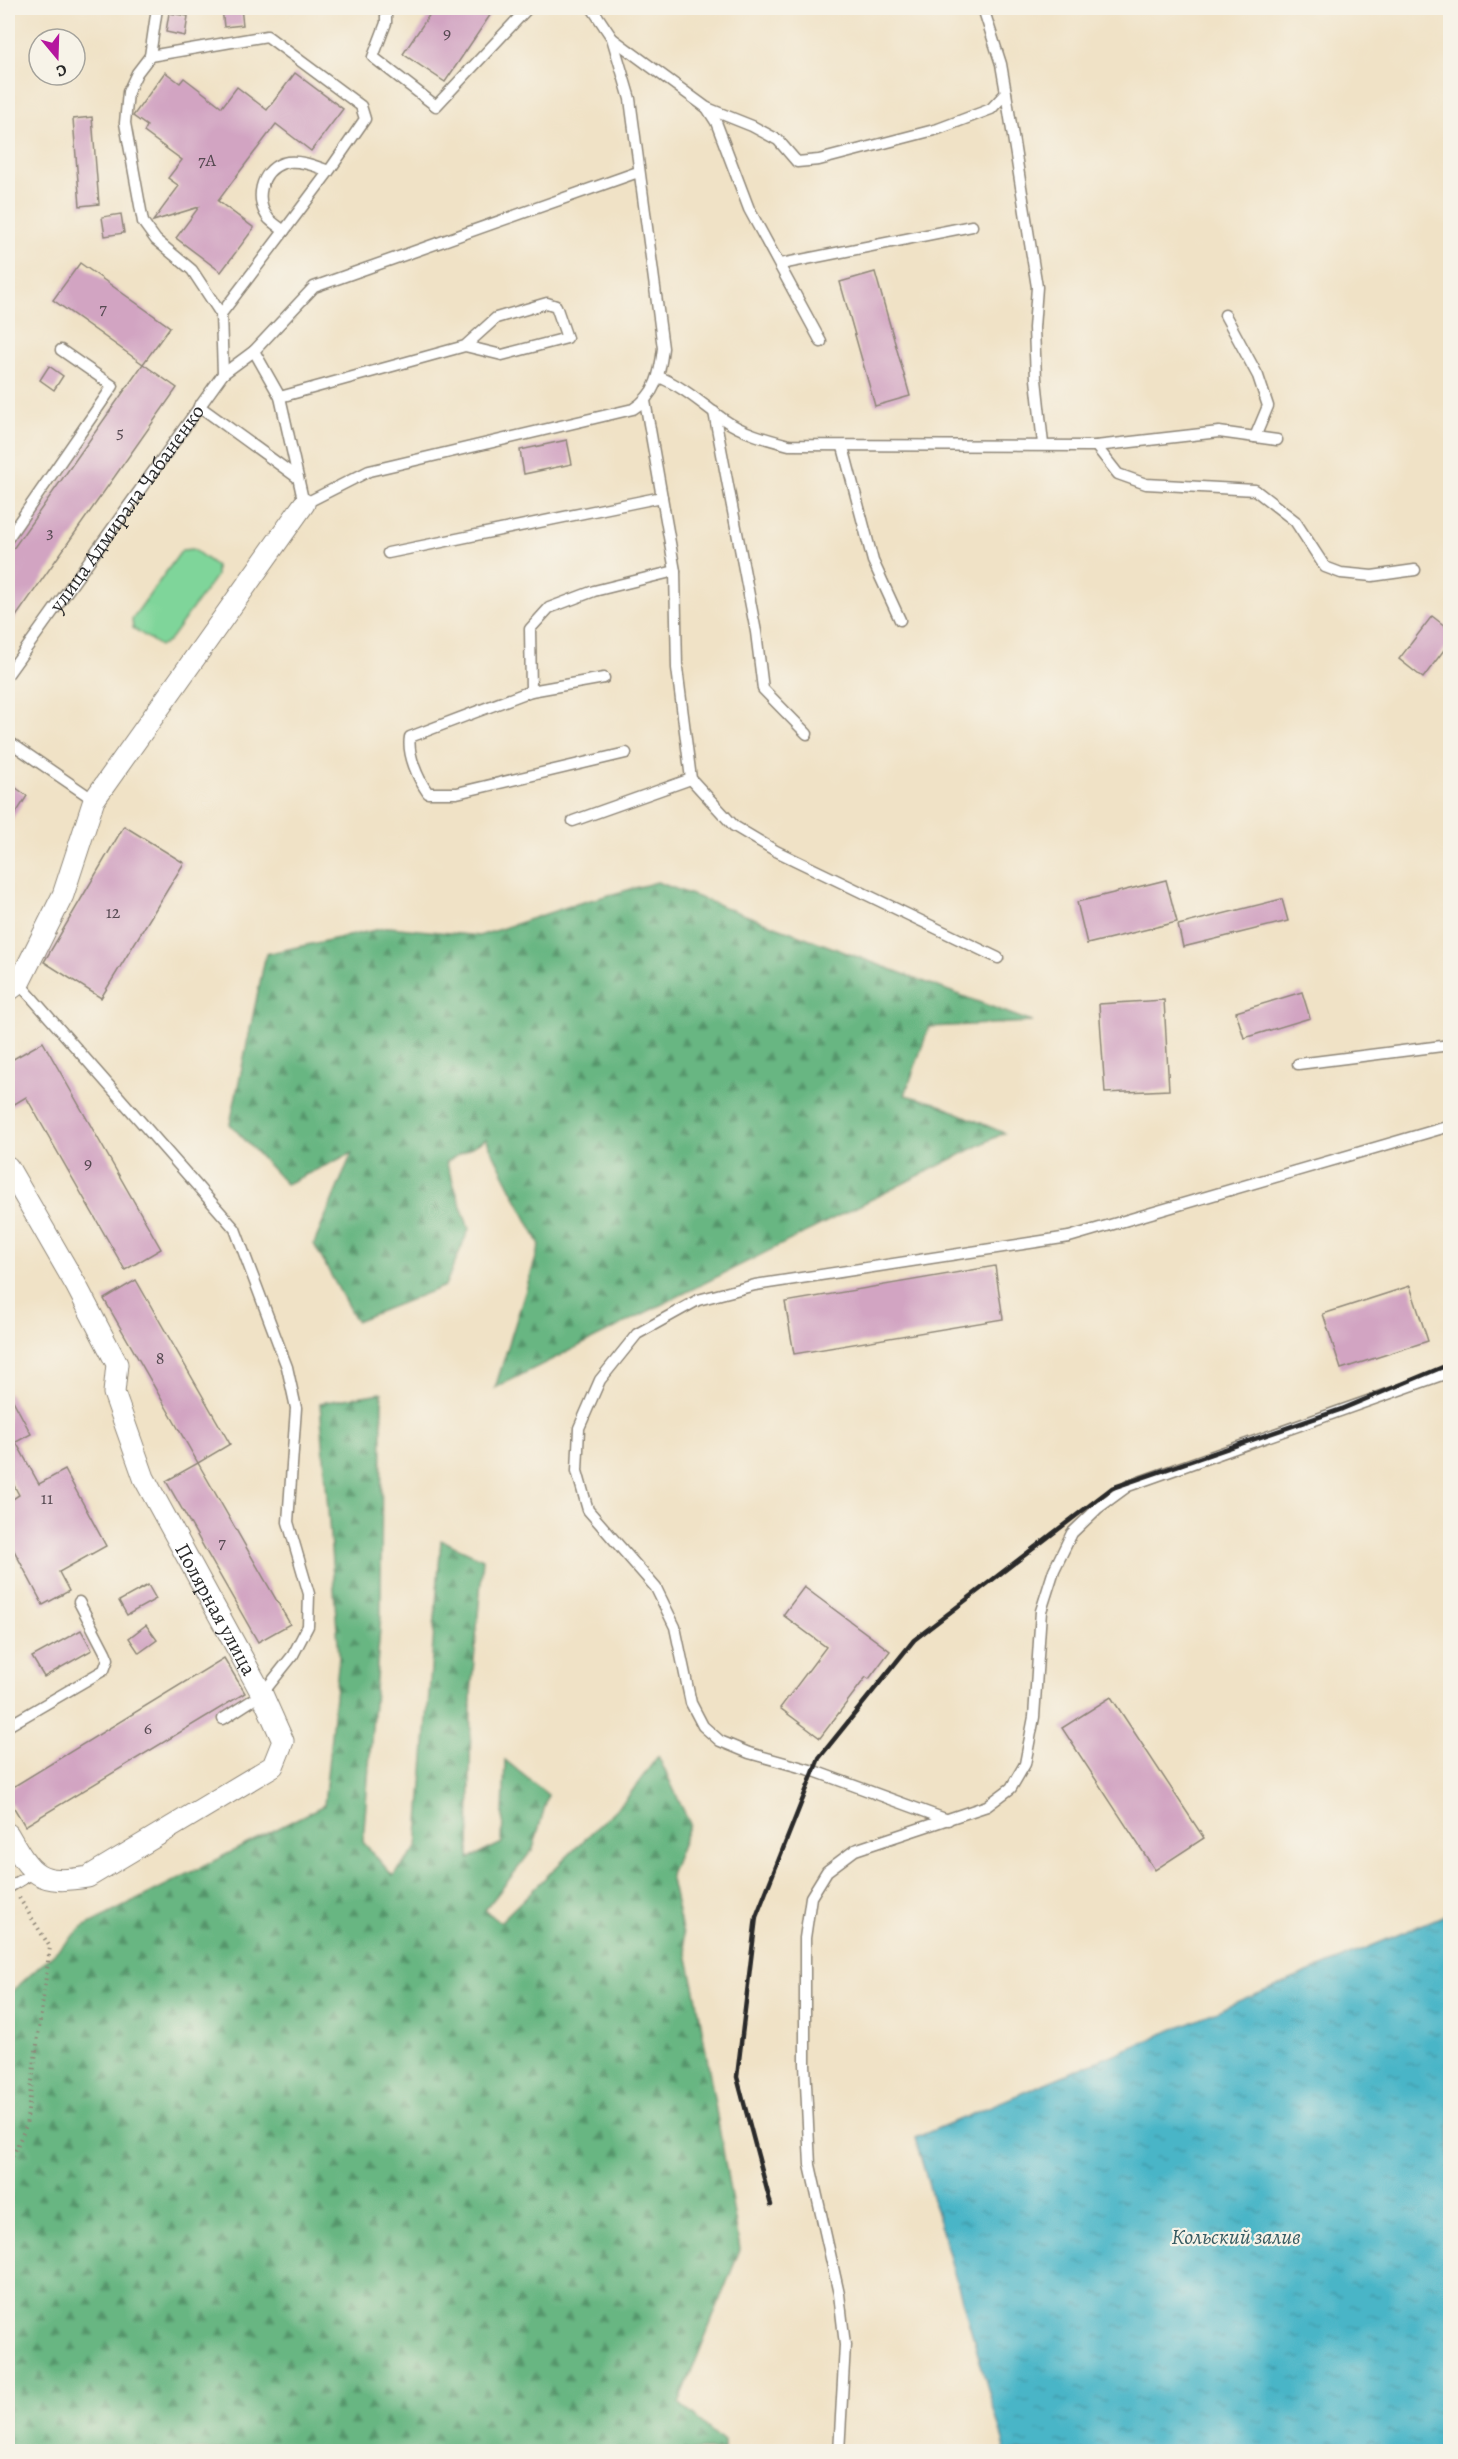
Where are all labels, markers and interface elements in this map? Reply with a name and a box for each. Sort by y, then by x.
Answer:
house number: 9 [443,21,451,45]
north arrow [27,27,87,87]
text: С [53,58,70,82]
house number: 7А [198,148,217,172]
house number: 7 [99,296,107,320]
street label: улица Адмирала Чабаненко [42,399,211,619]
house number: 5 [116,420,124,444]
house number: 3 [46,520,54,544]
house number: 12 [106,900,121,924]
house number: 9 [84,1151,92,1175]
house number: 8 [156,1346,164,1370]
house number: 11 [41,1486,53,1510]
house number: 7 [218,1530,226,1554]
street label: Полярная улица [168,1538,263,1681]
house number: 6 [144,1716,152,1740]
water label: Кольский залив [1171,2222,1301,2252]

